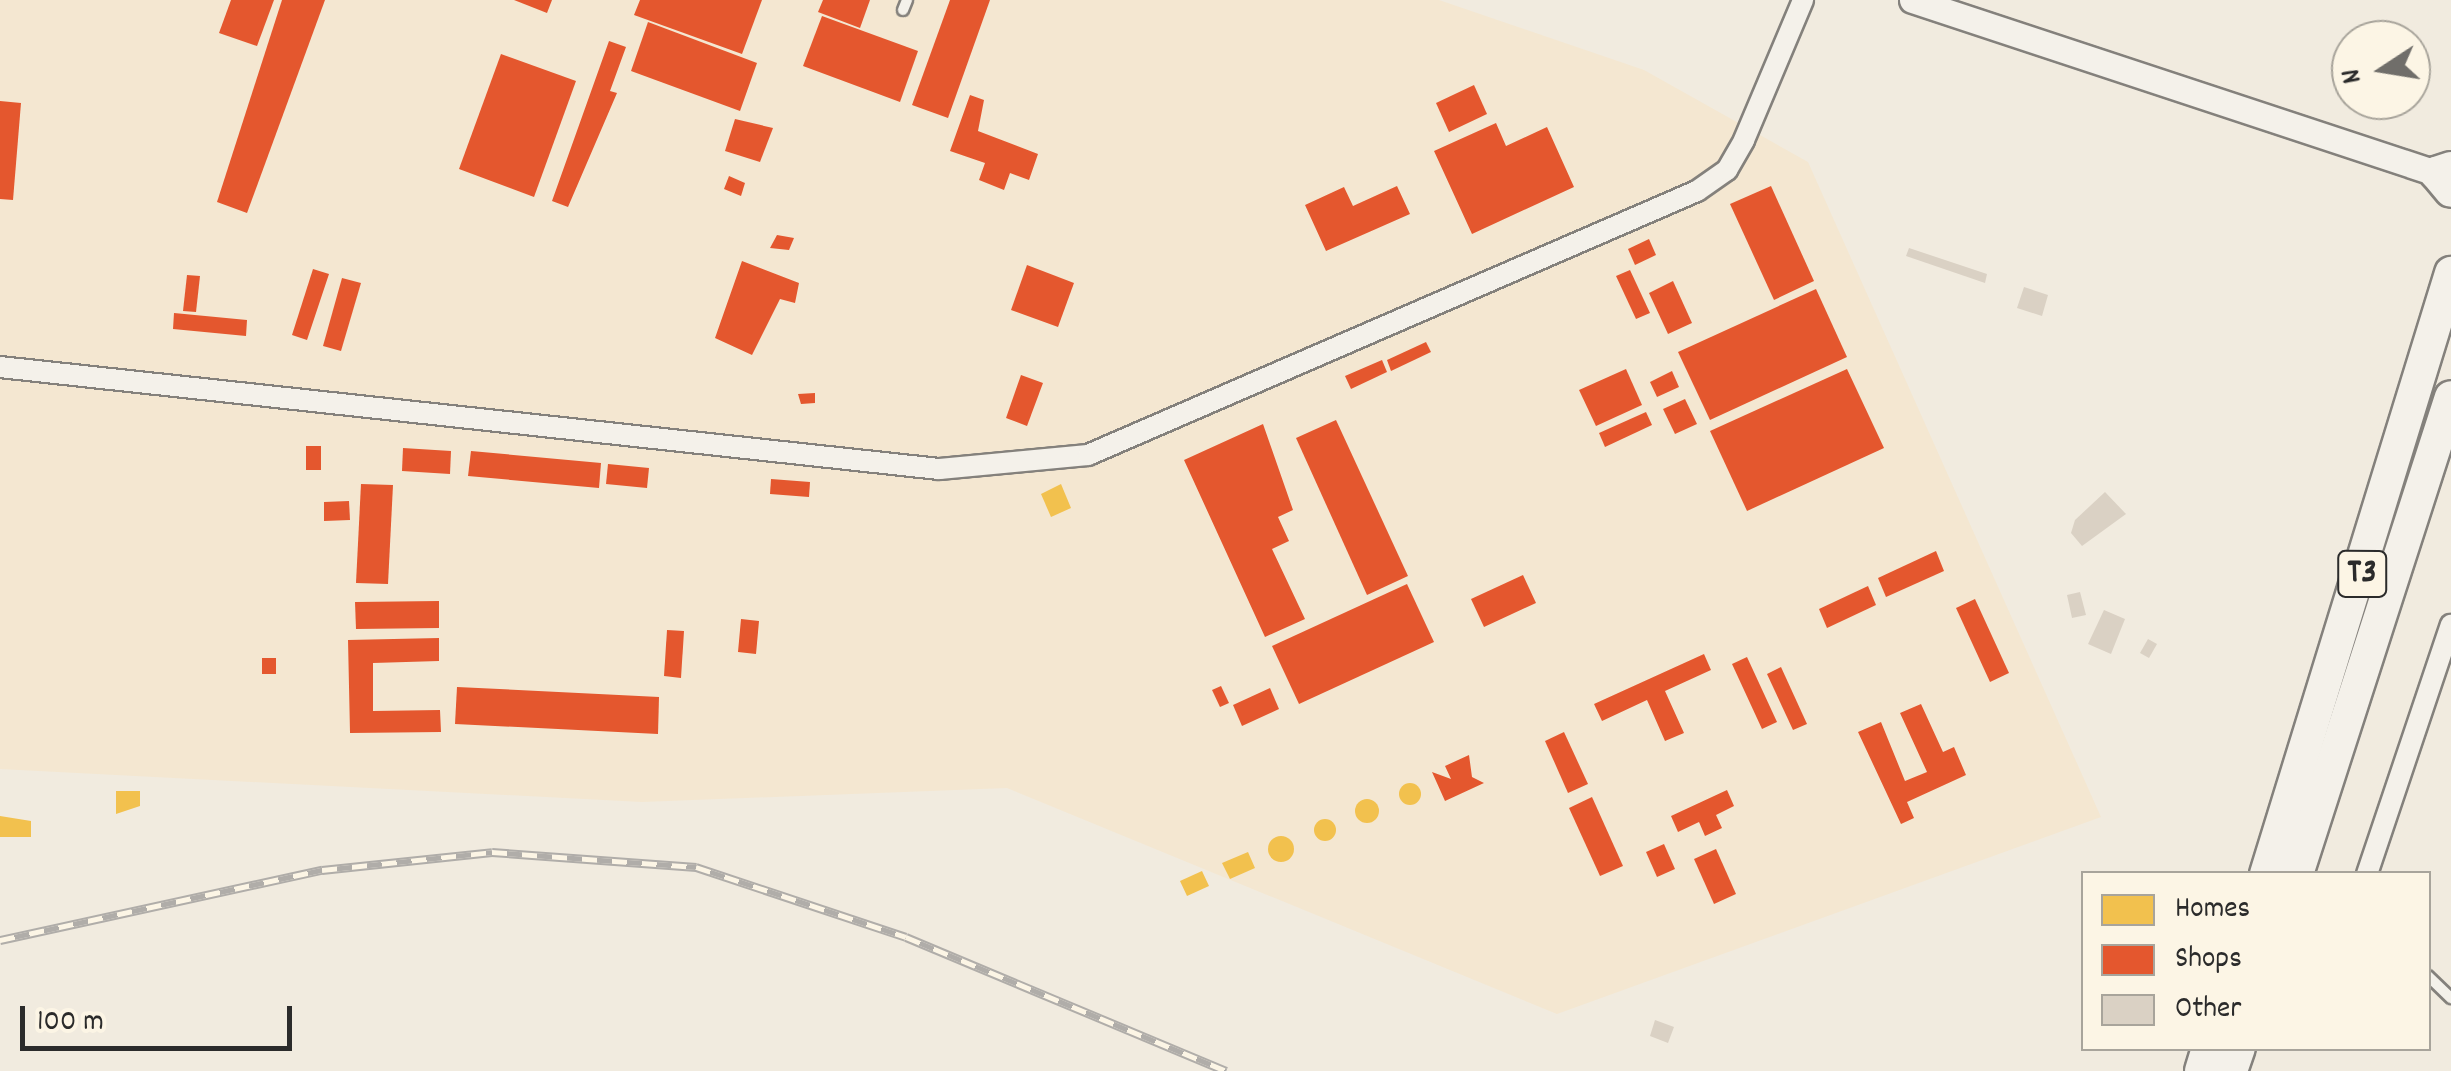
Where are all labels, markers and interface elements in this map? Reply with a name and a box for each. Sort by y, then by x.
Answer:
north arrow [2331,20,2431,120]
text: N [2333,65,2375,87]
road number: T3 [2337,544,2387,604]
legend [2081,871,2431,1051]
text: Homes [2175,889,2250,932]
text: Shops [2175,939,2242,982]
scale bar [25,986,298,1048]
text: Other [2175,989,2241,1032]
text: 100 m [37,1002,104,1045]

